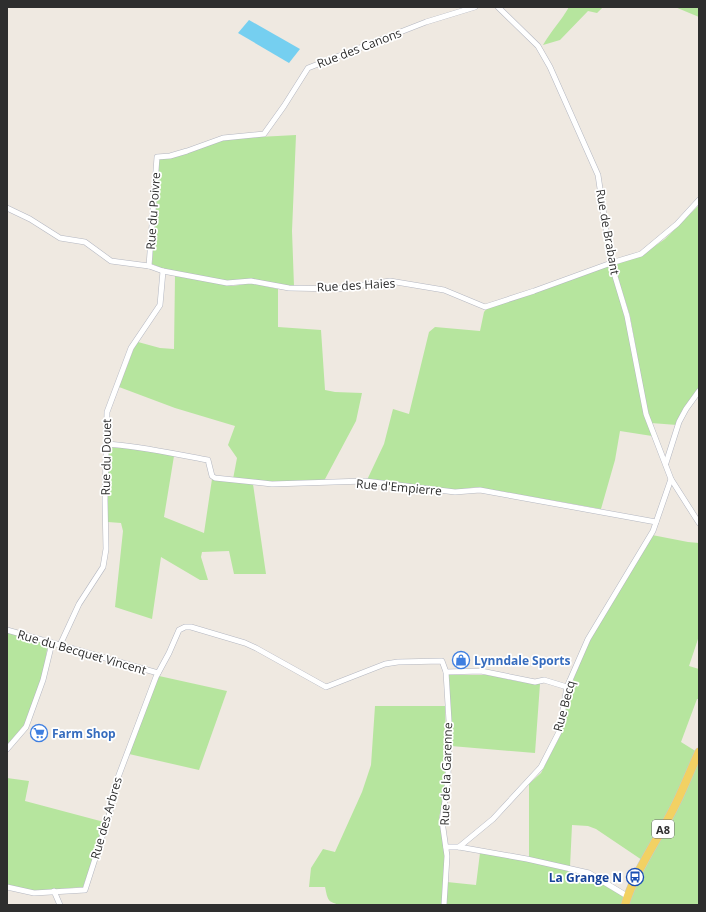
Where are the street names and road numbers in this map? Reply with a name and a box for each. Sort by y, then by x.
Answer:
street label: Rue des Canons [314,24,404,72]
street label: Rue du Poivre [142,171,164,250]
street label: Rue de Brabant [592,188,624,276]
street label: Rue des Haies [316,274,396,296]
street label: Rue du Douet [97,418,115,496]
street label: Rue d'Empierre [355,475,443,499]
street label: Rue du Becquet Vincent [16,625,148,679]
street label: Rue Becq [549,679,579,733]
street label: Rue de la Garenne [436,722,456,826]
street label: Rue des Arbres [86,775,126,861]
road number: A8 [652,820,674,838]

